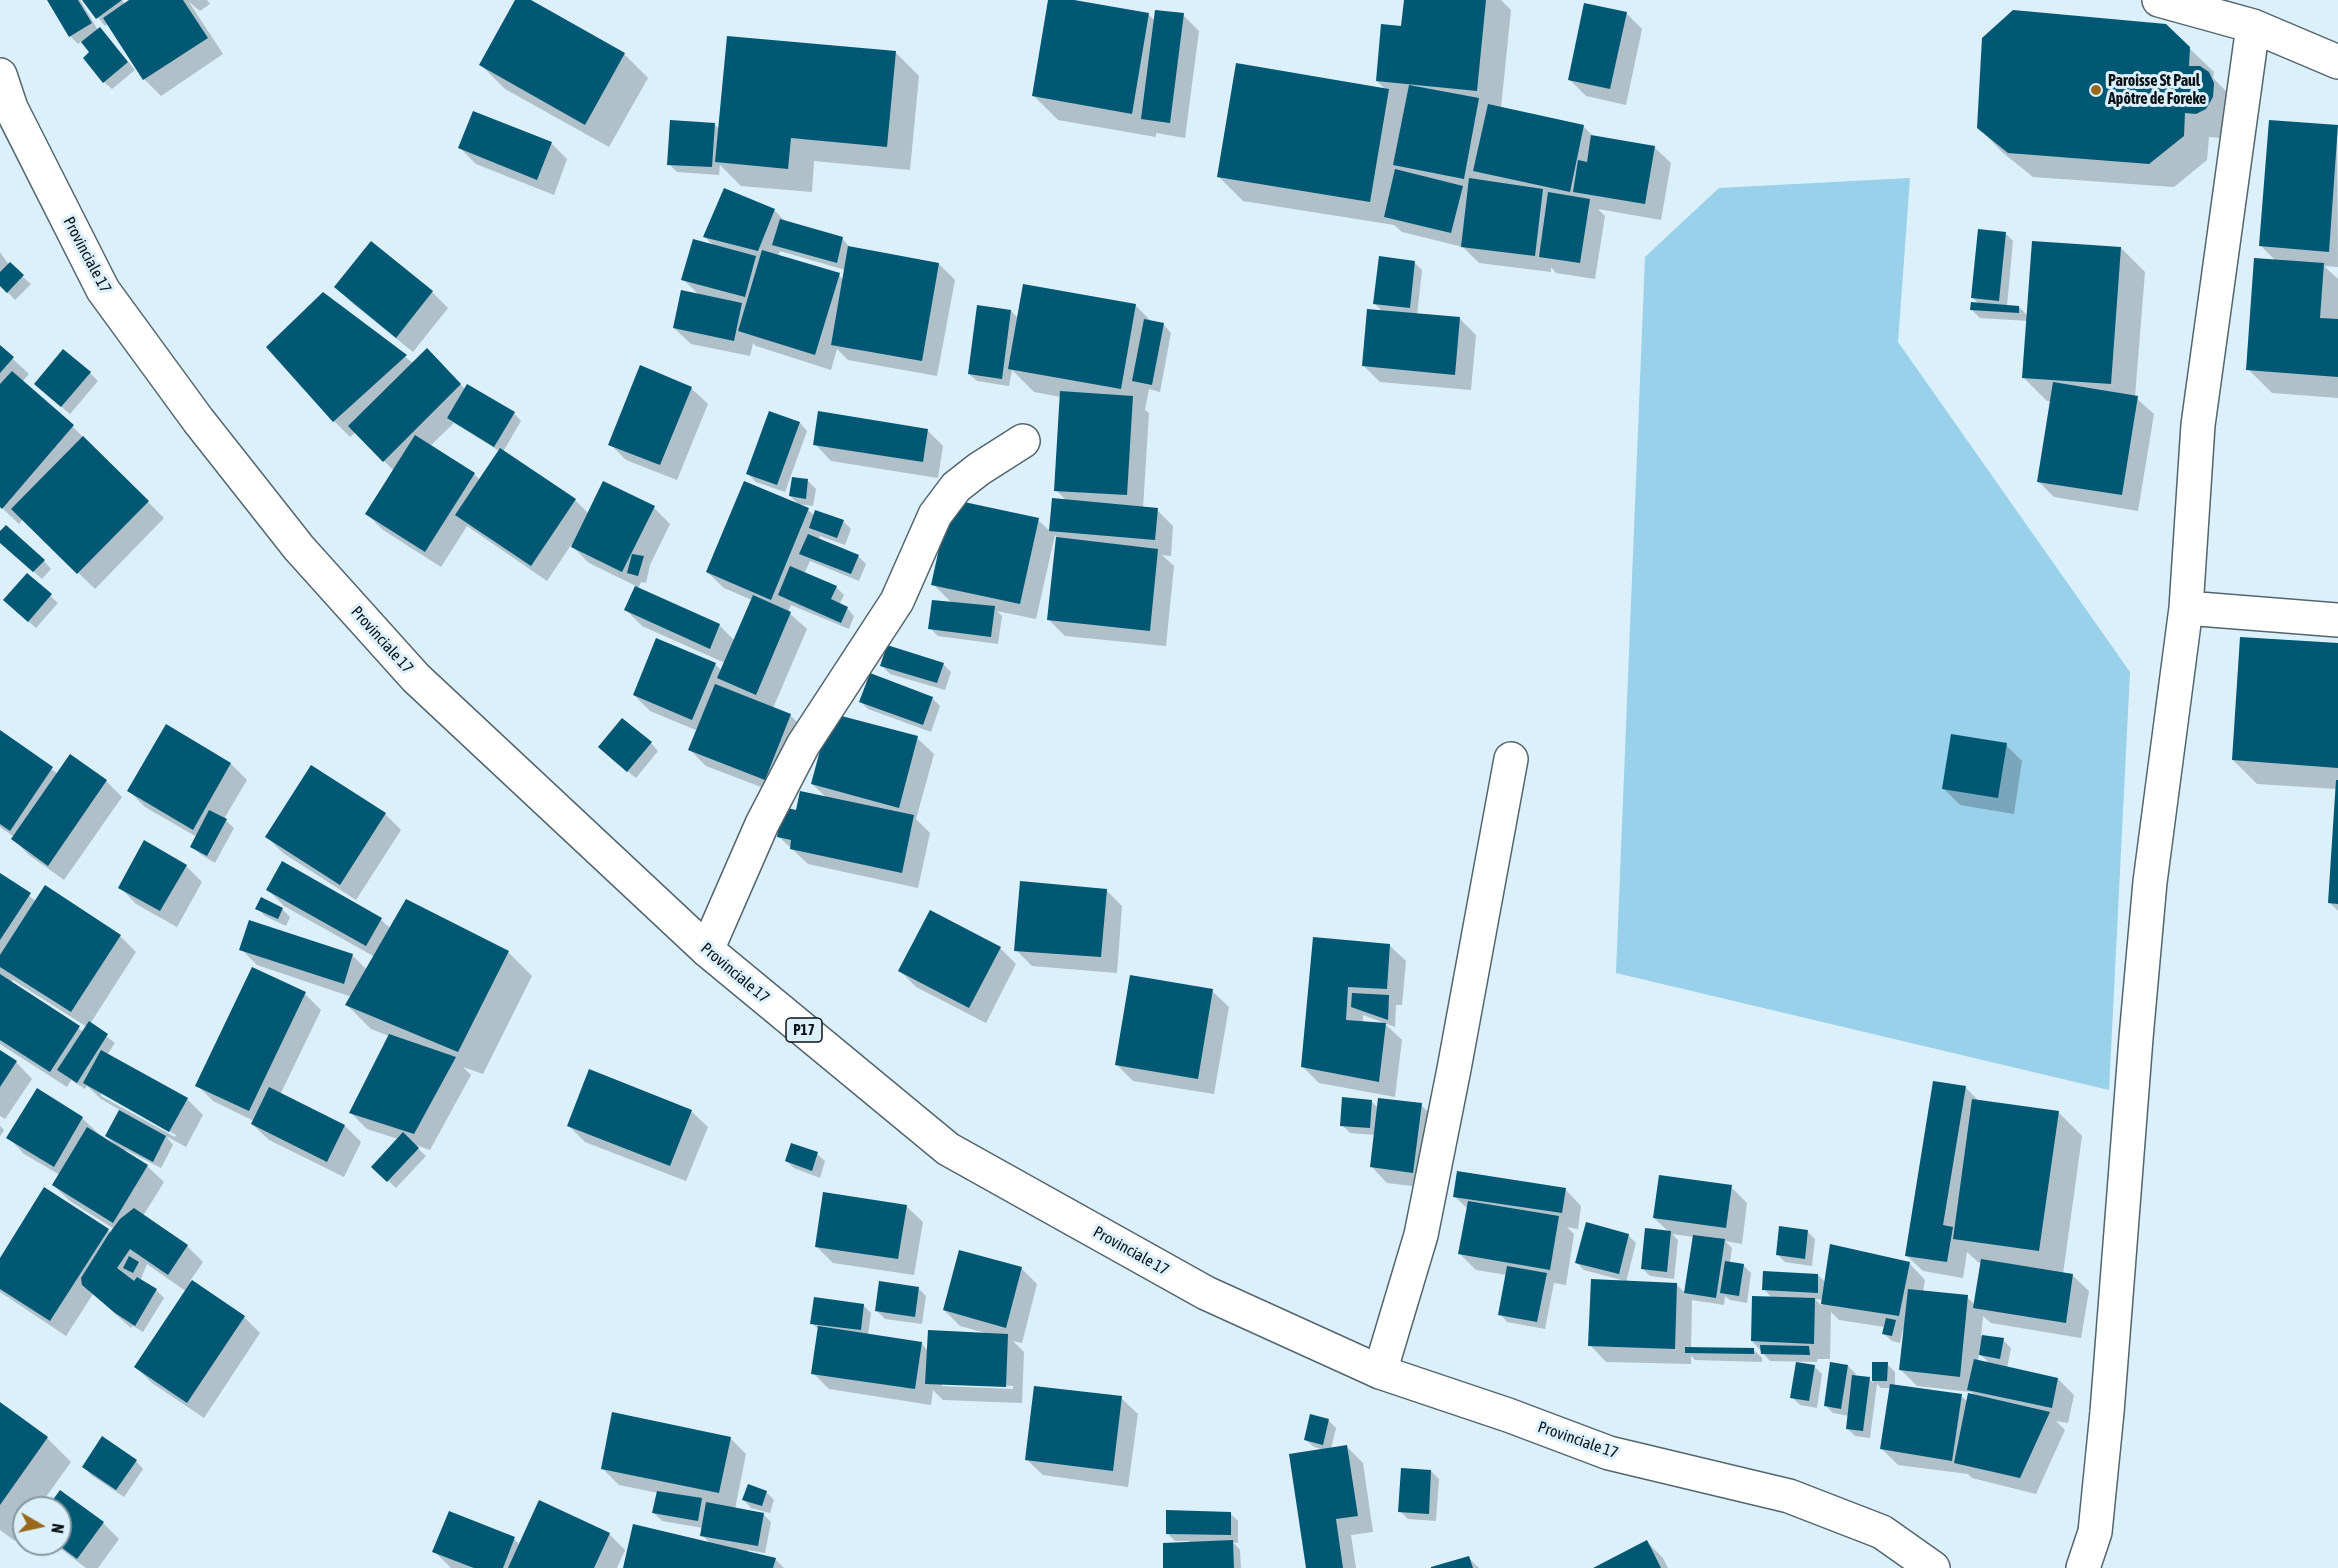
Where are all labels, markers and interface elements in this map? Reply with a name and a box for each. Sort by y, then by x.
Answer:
place label: Paroisse St Paul Apôtre de Foreke [2108,71,2206,109]
marker: Paroisse St Paul Apôtre de Foreke [2089,83,2103,97]
street label: Provinciale 17 [59,214,115,296]
street label: Provinciale 17 [347,603,417,677]
street label: Provinciale 17 [697,939,773,1007]
road number: P17 [786,1018,822,1042]
street label: Provinciale 17 [1090,1222,1172,1280]
street label: Provinciale 17 [1535,1417,1621,1463]
north arrow [12,1496,72,1556]
text: N [48,1522,67,1535]

